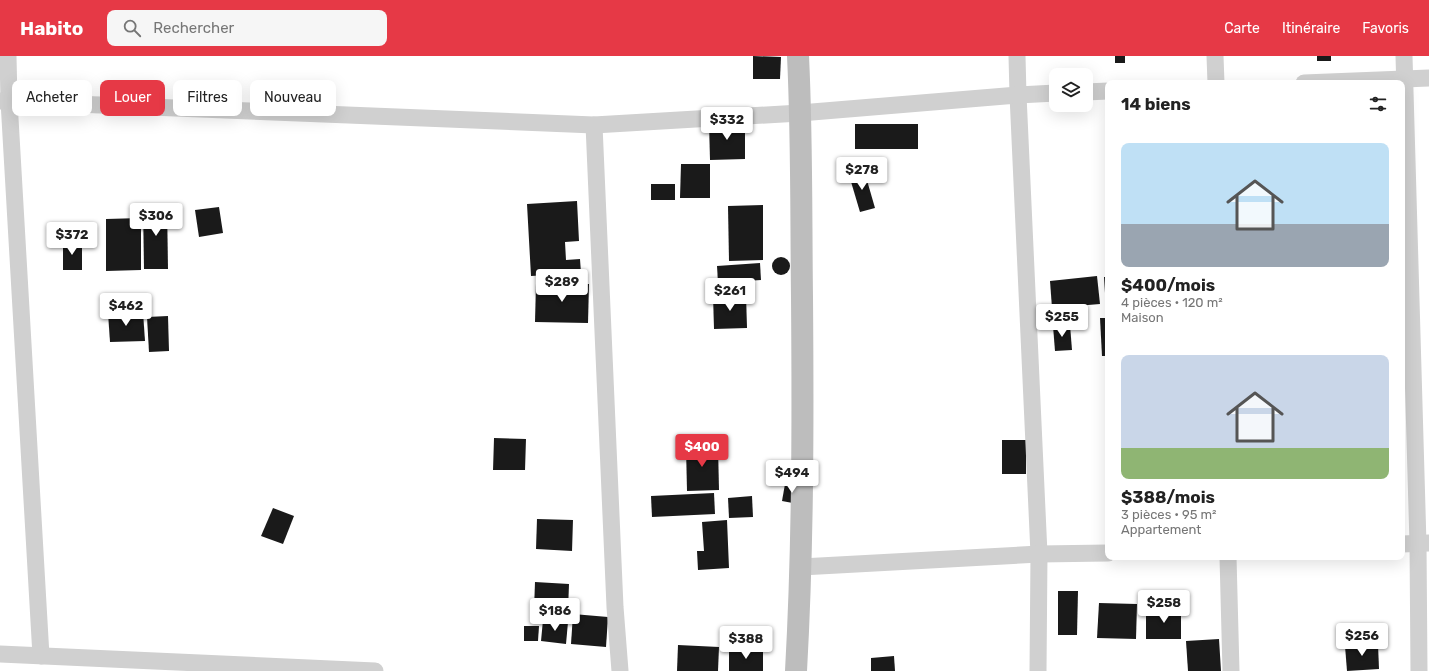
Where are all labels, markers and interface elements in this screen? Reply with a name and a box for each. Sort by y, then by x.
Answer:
search box [107,10,387,46]
text: Habito [20,17,83,40]
icon: search [121,17,143,39]
text: Rechercher [153,19,234,37]
text: Carte [1224,20,1260,37]
text: Itinéraire [1282,20,1340,37]
text: Favoris [1362,20,1409,37]
map controls [1049,68,1093,112]
button: layers [1049,68,1093,112]
chip: Acheter [12,80,92,116]
chip: Louer [100,80,165,116]
chip: Filtres [173,80,242,116]
chip: Nouveau [250,80,336,116]
icon: filters [1367,93,1389,115]
text: 14 biens [1121,94,1191,114]
pin: $332 [703,107,751,141]
text: $332 [710,112,744,127]
pin: $278 [838,157,886,191]
text: $278 [845,162,879,177]
icon: home [1219,169,1291,241]
pin: $306 [132,203,180,237]
text: $306 [139,208,173,223]
pin: $372 [48,222,96,256]
text: $372 [55,227,89,242]
pin: $289 [538,269,586,303]
text: $289 [545,274,579,289]
text: $400/mois [1121,275,1215,295]
pin: $261 [706,278,754,312]
text: $261 [714,283,746,298]
pin: $462 [102,293,150,327]
text: 4 pièces · 120 m² [1121,295,1223,310]
text: $462 [109,298,143,313]
pin: $255 [1038,304,1086,338]
text: $255 [1045,309,1079,324]
text: Maison [1121,310,1164,325]
icon: home [1219,381,1291,453]
pin: $400 [678,434,726,468]
text: $400 [684,439,720,454]
pin: $494 [768,460,816,494]
text: $494 [775,465,809,480]
text: $388/mois [1121,487,1215,507]
text: 3 pièces · 95 m² [1121,507,1217,522]
text: Appartement [1121,522,1201,537]
pin: $258 [1140,590,1188,624]
text: $258 [1147,595,1181,610]
pin: $186 [531,598,579,632]
text: $186 [539,603,571,618]
pin: $256 [1338,623,1386,657]
pin: $388 [722,626,770,660]
text: $256 [1345,628,1379,643]
text: $388 [729,631,763,646]

